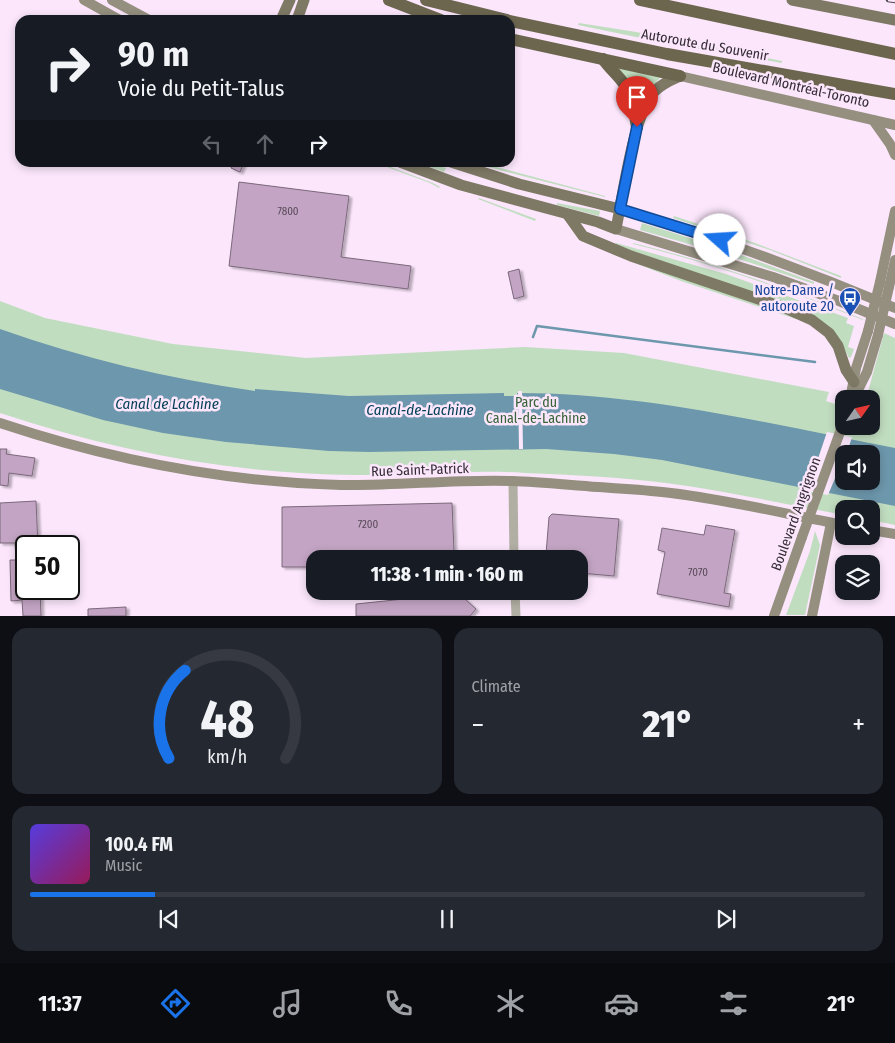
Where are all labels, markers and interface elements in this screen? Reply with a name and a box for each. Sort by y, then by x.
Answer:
street label: Autoroute du Souvenir [640,25,770,65]
text: 90 m [118,33,189,75]
icon: right [35,35,100,100]
street label: Boulevard Montréal-Toronto [711,59,871,111]
text: Voie du Petit-Talus [118,75,284,102]
pin [616,76,658,127]
icon: arrive [623,83,651,111]
icon: left [198,130,226,158]
icon: ahead [251,130,279,158]
icon: right [304,130,332,158]
house number: 7800 [277,205,299,218]
position arrow [693,213,745,265]
place label: Notre-Dame / autoroute 20 [755,282,834,315]
bus stop icon: Notre-Dame / autoroute 20 [838,286,862,317]
north arrow [835,390,880,435]
map controls [835,390,880,600]
park label: Parc du Canal-de-Lachine [486,394,586,427]
water label: Canal de Lachine [115,395,219,413]
water label: Canal-de-Lachine [366,401,474,419]
button: sound [835,445,880,490]
street label: Boulevard Angrignon [768,455,824,573]
street label: Rue Saint-Patrick [371,460,470,480]
button: search [835,500,880,545]
house number: 7200 [358,518,379,531]
speed limit sign: 50 [15,535,80,600]
button: layers [835,555,880,600]
text: 11:38 · 1 min · 160 m [371,563,523,586]
house number: 7070 [688,566,708,579]
text: Climate [472,677,521,696]
text: 48 [200,688,254,751]
text: 21° [642,701,694,747]
text: − [472,708,484,741]
text: + [852,708,865,741]
text: km/h [207,746,247,768]
text: 100.4 FM [105,833,173,856]
text: Music [105,856,142,875]
icon: previous [155,905,183,933]
icon: pause [433,905,461,933]
icon: next [712,905,740,933]
icon: directions [158,986,193,1021]
icon: music [270,986,305,1021]
icon: phone [381,986,416,1021]
icon: climate [493,986,528,1021]
icon: car [604,986,639,1021]
icon: filters [716,986,751,1021]
text: 11:37 [38,990,82,1017]
text: 21° [827,990,857,1017]

